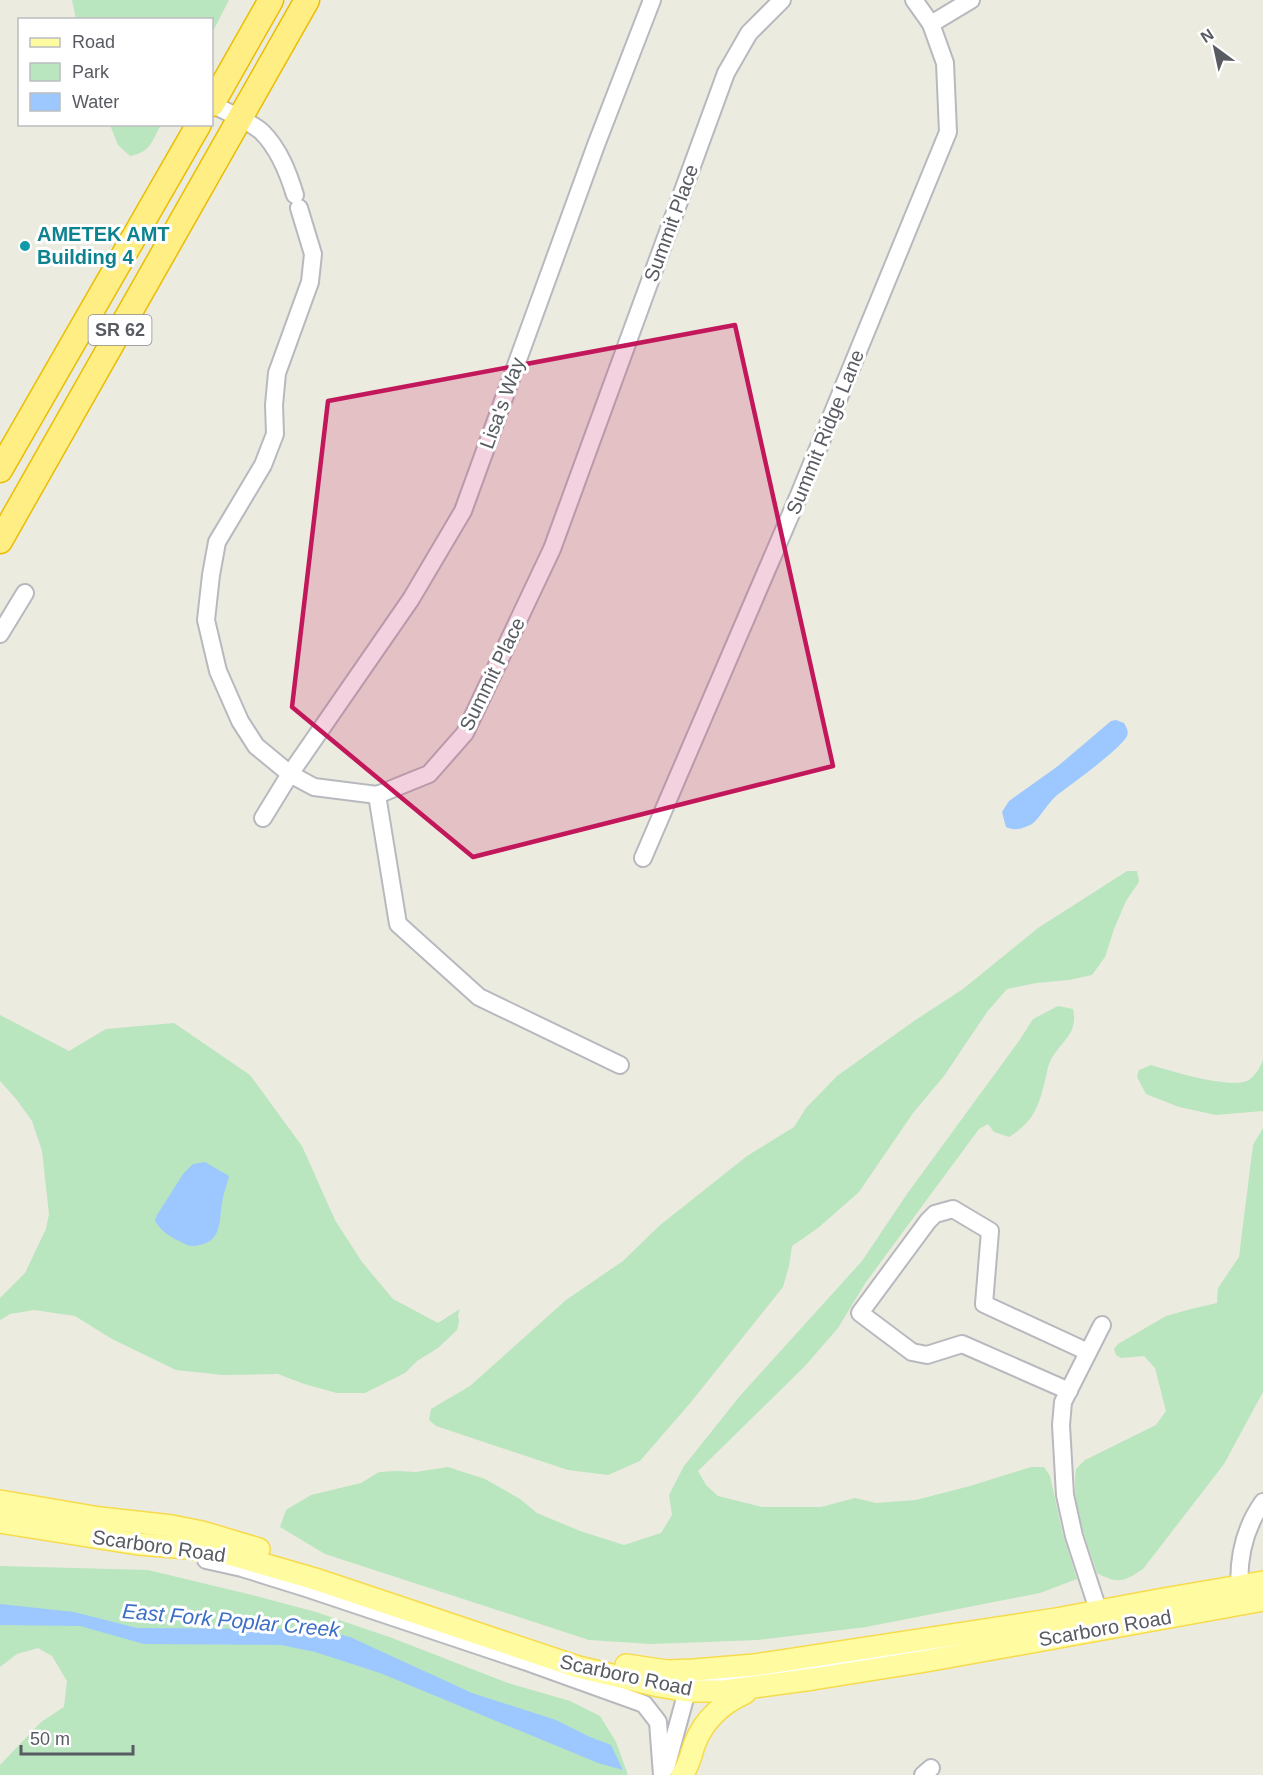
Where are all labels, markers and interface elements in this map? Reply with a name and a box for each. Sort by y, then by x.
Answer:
legend [18,18,213,126]
north arrow [1185,18,1245,78]
text: N [1198,26,1217,46]
text: Road [72,32,115,52]
text: Park [72,62,110,82]
text: Water [72,92,119,112]
street label: Summit Place [640,161,702,285]
place label: AMETEK AMT Building 4 [37,223,170,268]
marker: AMETEK AMT Building 4 [18,239,32,253]
road number: SR 62 [88,315,152,345]
street label: Summit Ridge Lane [782,346,868,518]
street label: Lisa's Way [475,354,529,452]
street label: Summit Place [455,614,529,734]
street label: Scarboro Road [91,1526,227,1566]
water label: East Fork Poplar Creek [121,1599,342,1641]
street label: Scarboro Road [1037,1605,1173,1651]
street label: Scarboro Road [558,1650,694,1700]
scale bar [21,1718,134,1756]
text: 50 m [30,1729,70,1749]

